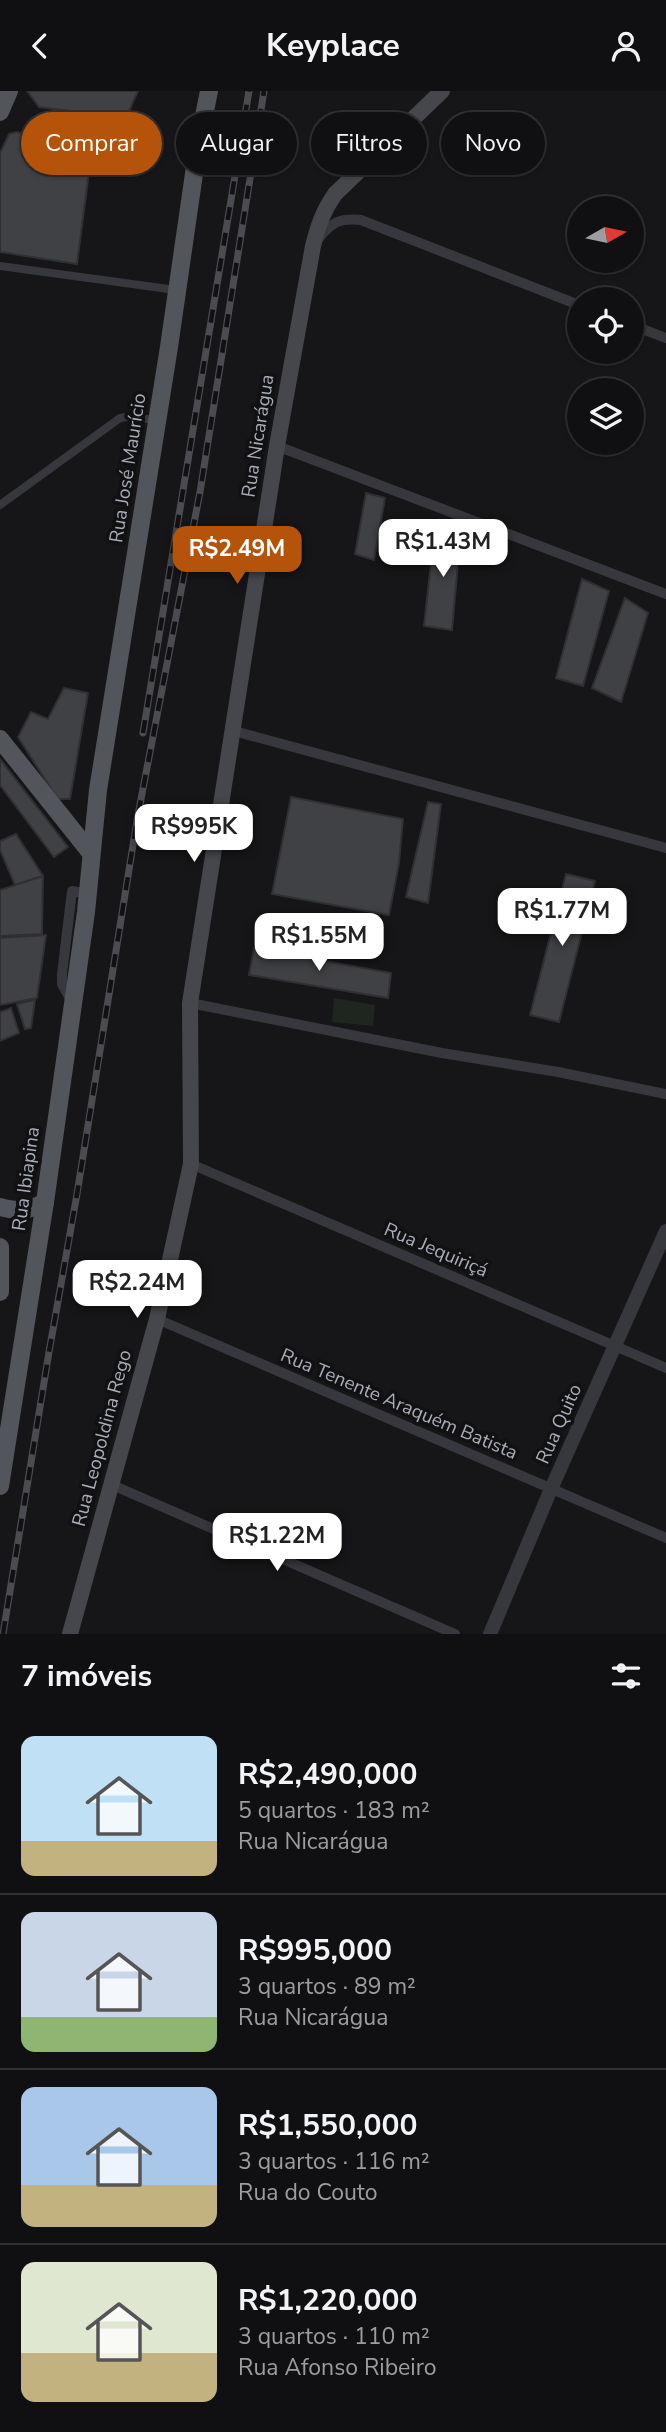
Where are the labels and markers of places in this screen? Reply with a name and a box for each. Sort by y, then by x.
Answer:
pin: R$1.43M [378,519,508,579]
pin: R$2.49M [172,526,302,586]
pin: R$995K [137,805,251,864]
pin: R$1.77M [497,889,627,948]
pin: R$1.55M [254,913,384,973]
pin: R$2.24M [72,1261,202,1320]
pin: R$1.22M [212,1513,342,1573]

